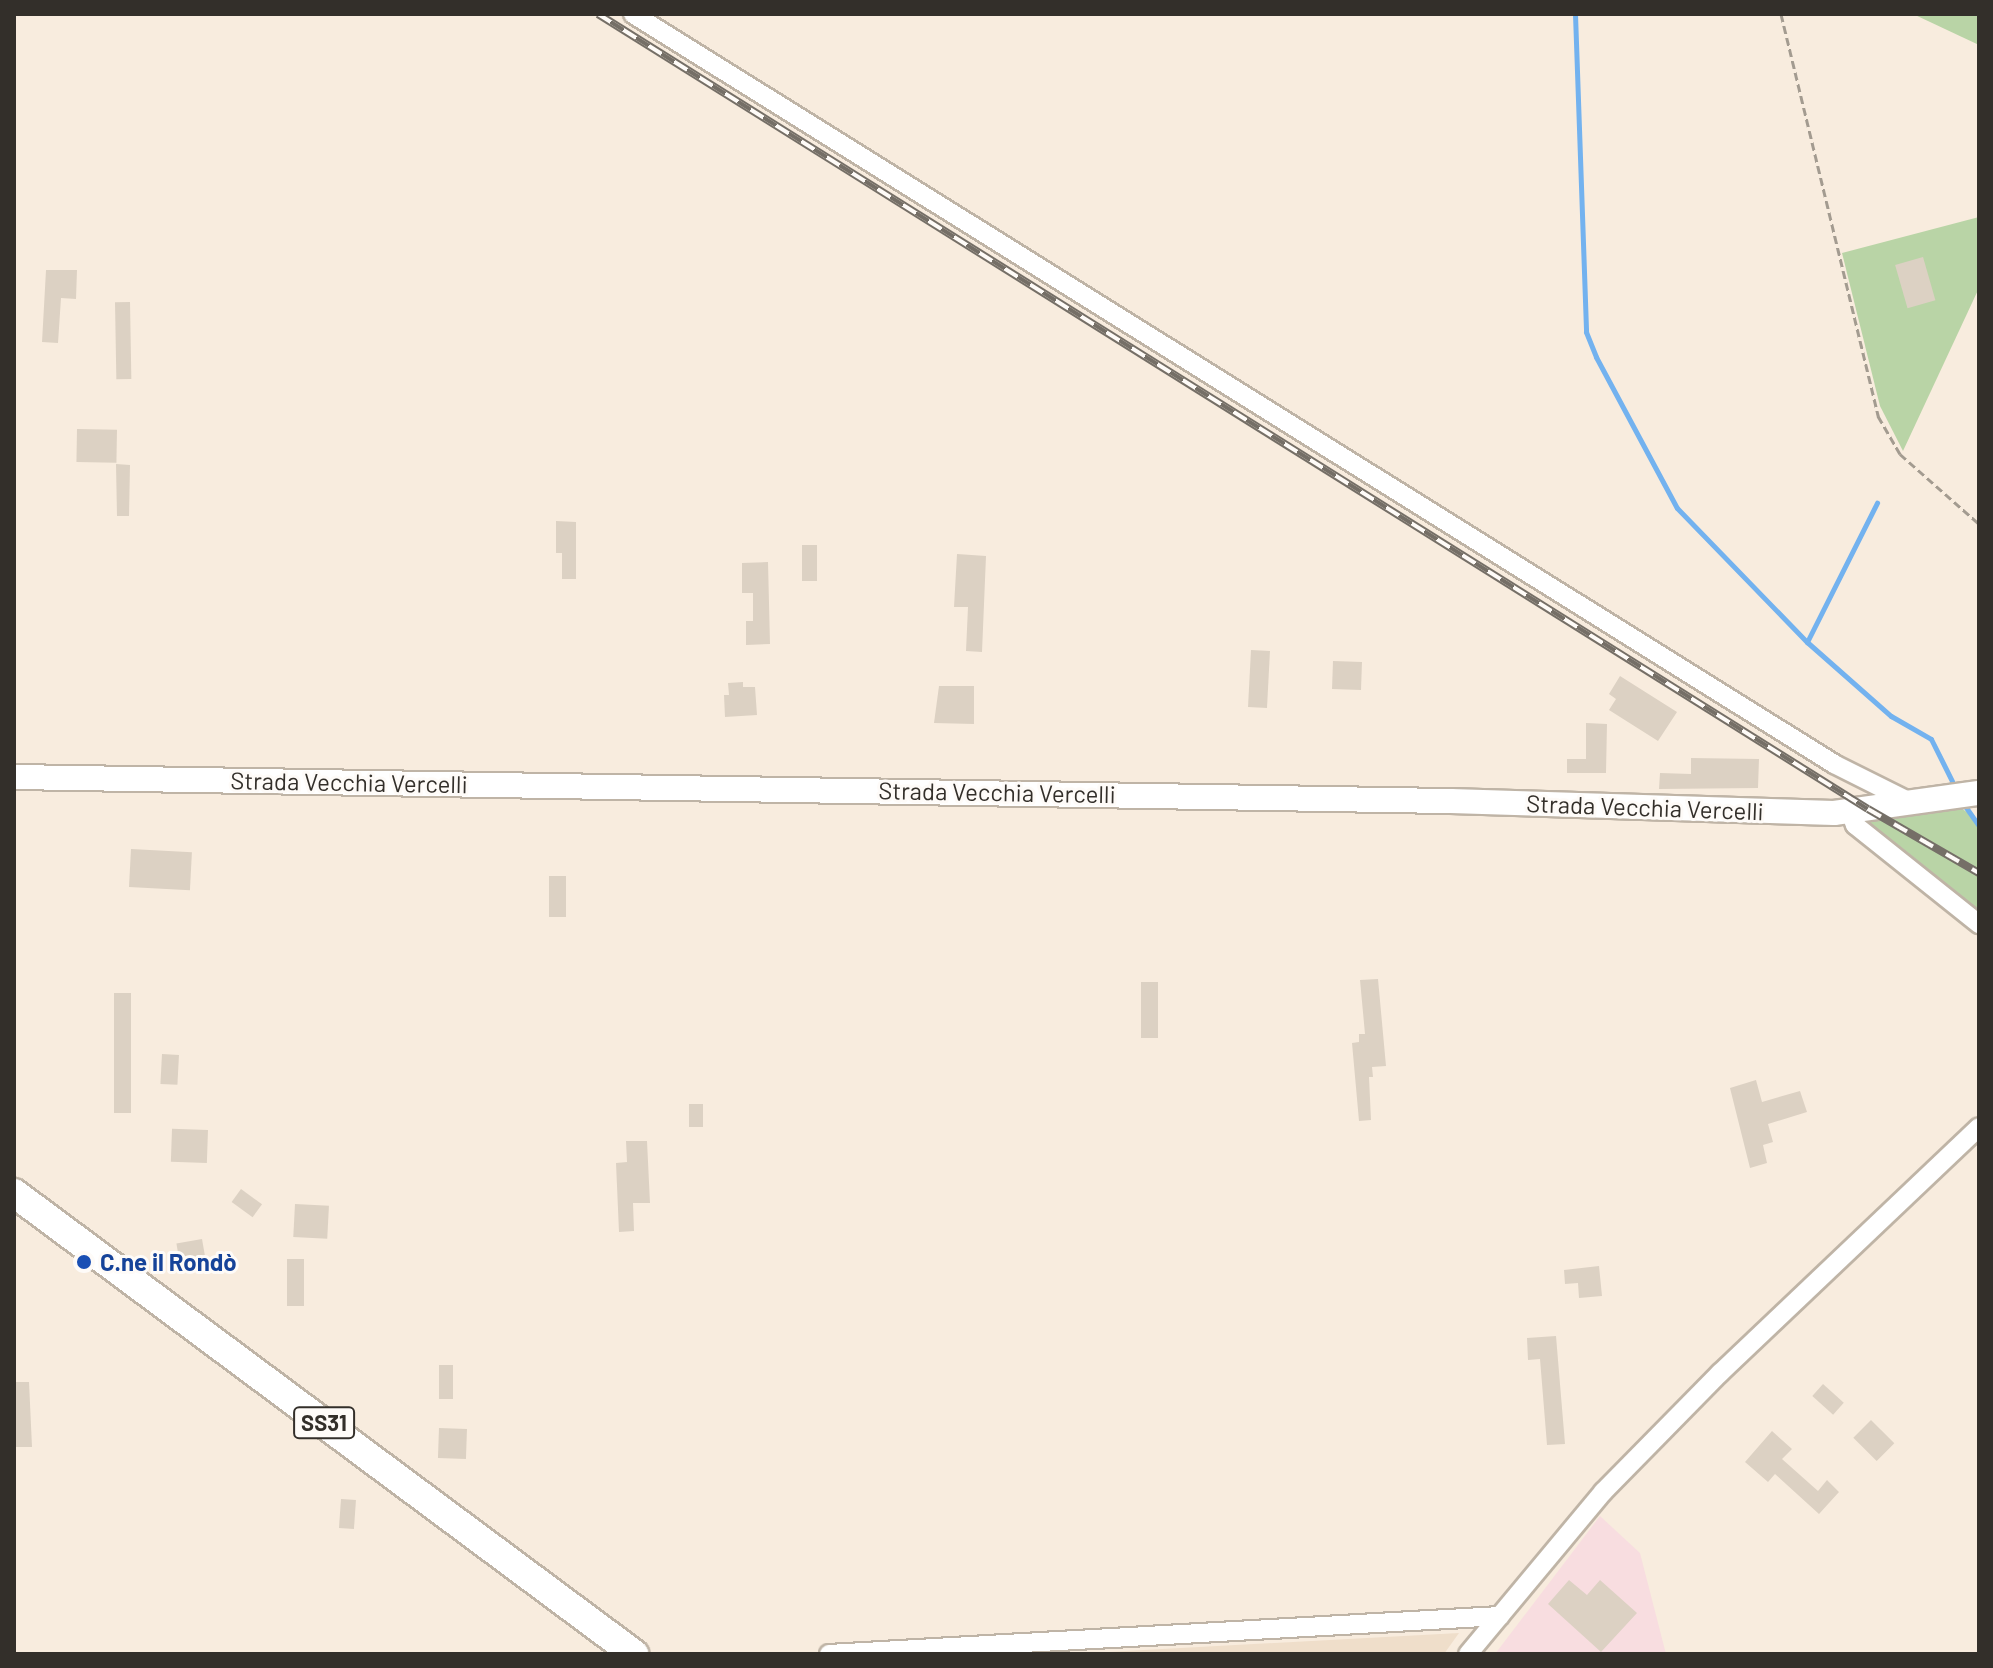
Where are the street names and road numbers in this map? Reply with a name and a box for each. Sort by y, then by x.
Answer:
street label: Strada Vecchia Vercelli [230,766,468,798]
street label: Strada Vecchia Vercelli [878,776,1116,808]
street label: Strada Vecchia Vercelli [1526,788,1764,826]
road number: SS31 [292,1405,356,1441]

